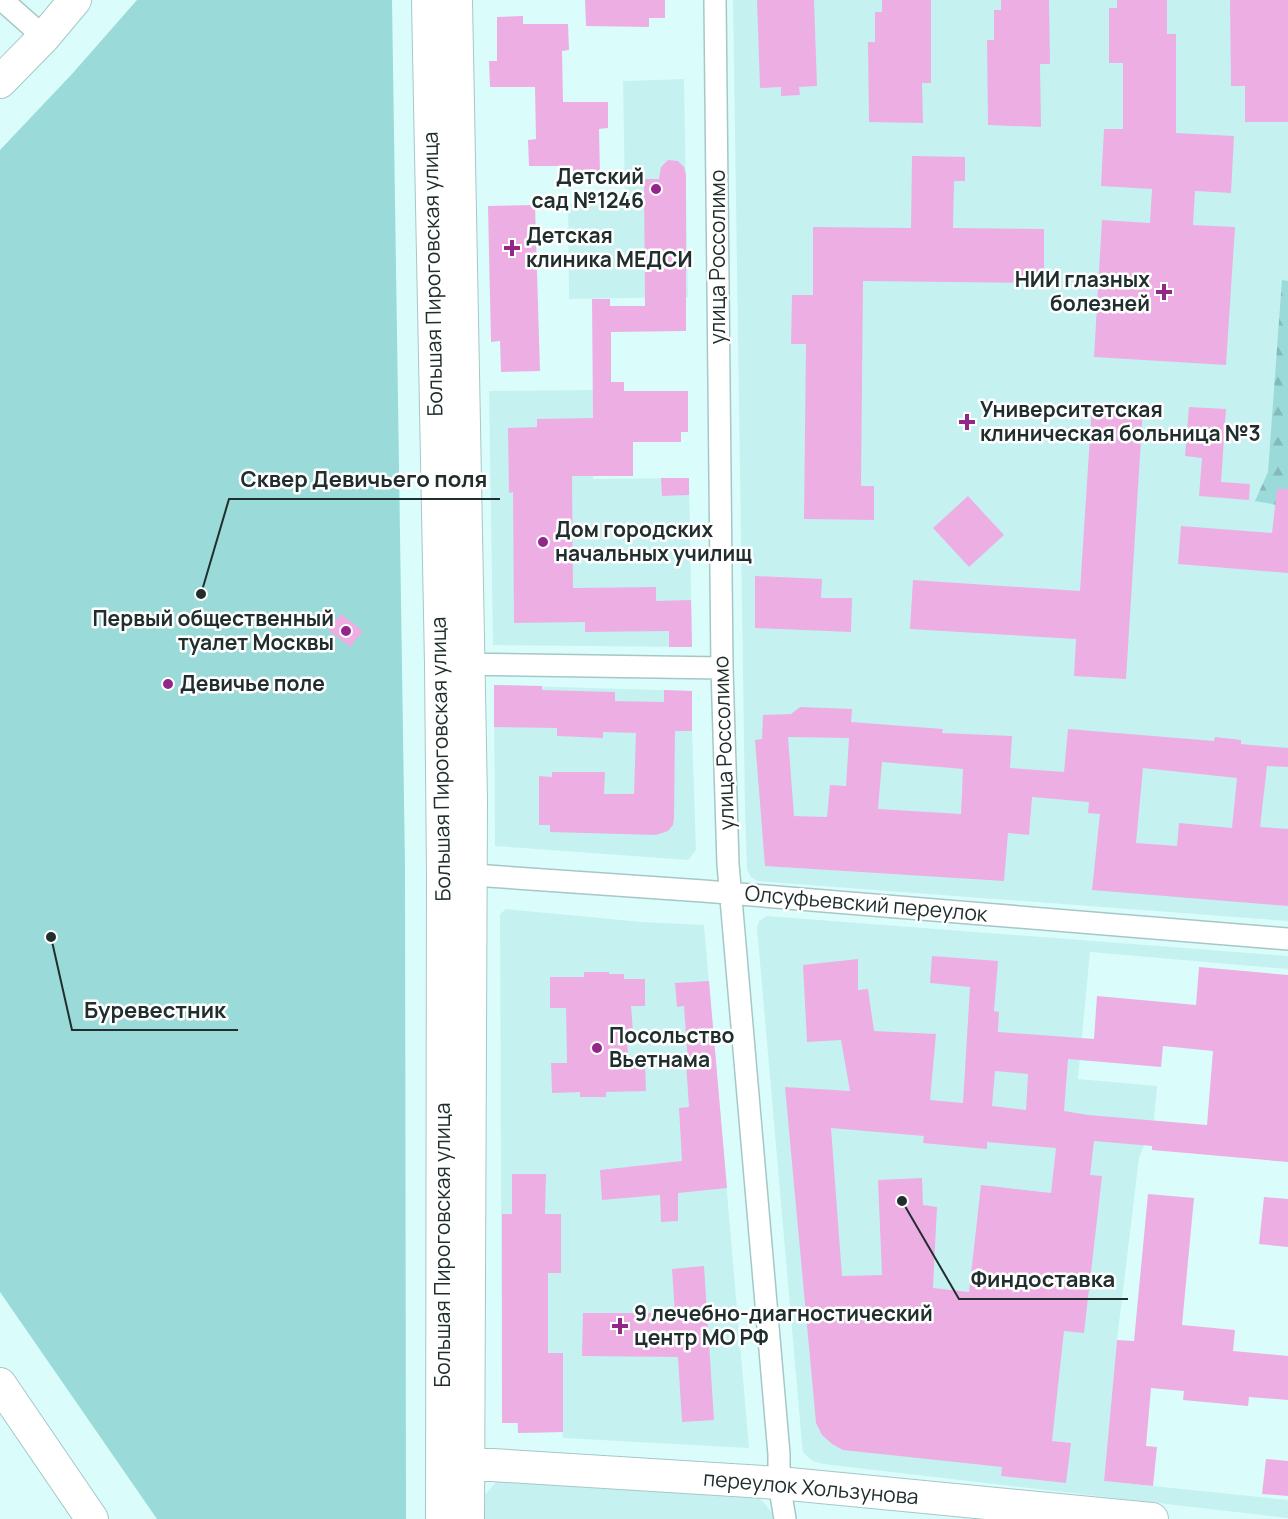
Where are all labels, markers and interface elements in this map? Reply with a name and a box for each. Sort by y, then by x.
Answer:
street label: Большая Пироговская улица [416,131,448,417]
place label: Детский сад №1246 [532,162,644,214]
street label: улица Россолимо [703,170,731,344]
marker: Детский сад №1246 [649,182,663,196]
place label: Детская клиника МЕДСИ [526,221,693,273]
marker: Детская клиника МЕДСИ [503,239,521,257]
place label: НИИ глазных болезней [1015,265,1150,317]
marker: НИИ глазных болезней [1155,283,1173,301]
place label: Университетская клиническая больница №3 [980,395,1261,447]
marker: Университетская клиническая больница №3 [958,413,976,431]
callout: Сквер Девичьего поля [229,459,500,499]
text: Сквер Девичьего поля [241,464,487,494]
place label: Дом городских начальных училищ [555,515,752,567]
marker: Дом городских начальных училищ [536,535,550,549]
place label: Первый общественный туалет Москвы [92,604,334,656]
street label: Большая Пироговская улица [424,616,456,902]
marker: Первый общественный туалет Москвы [339,624,353,638]
street label: улица Россолимо [706,655,740,831]
place label: Девичье поле [180,669,325,697]
marker: Девичье поле [161,677,175,691]
street label: Олсуфьевский переулок [744,878,989,928]
callout: Буревестник [72,990,238,1030]
text: Буревестник [84,995,227,1025]
place label: Посольство Вьетнама [609,1021,734,1073]
marker: Посольство Вьетнама [590,1041,604,1055]
street label: Большая Пироговская улица [428,1103,456,1387]
callout: Финдоставка [959,1259,1128,1299]
text: Финдоставка [971,1264,1115,1294]
place label: 9 лечебно-диагностический центр МО РФ [634,1299,933,1351]
marker: 9 лечебно-диагностический центр МО РФ [611,1317,629,1335]
street label: переулок Хользунова [702,1464,920,1510]

